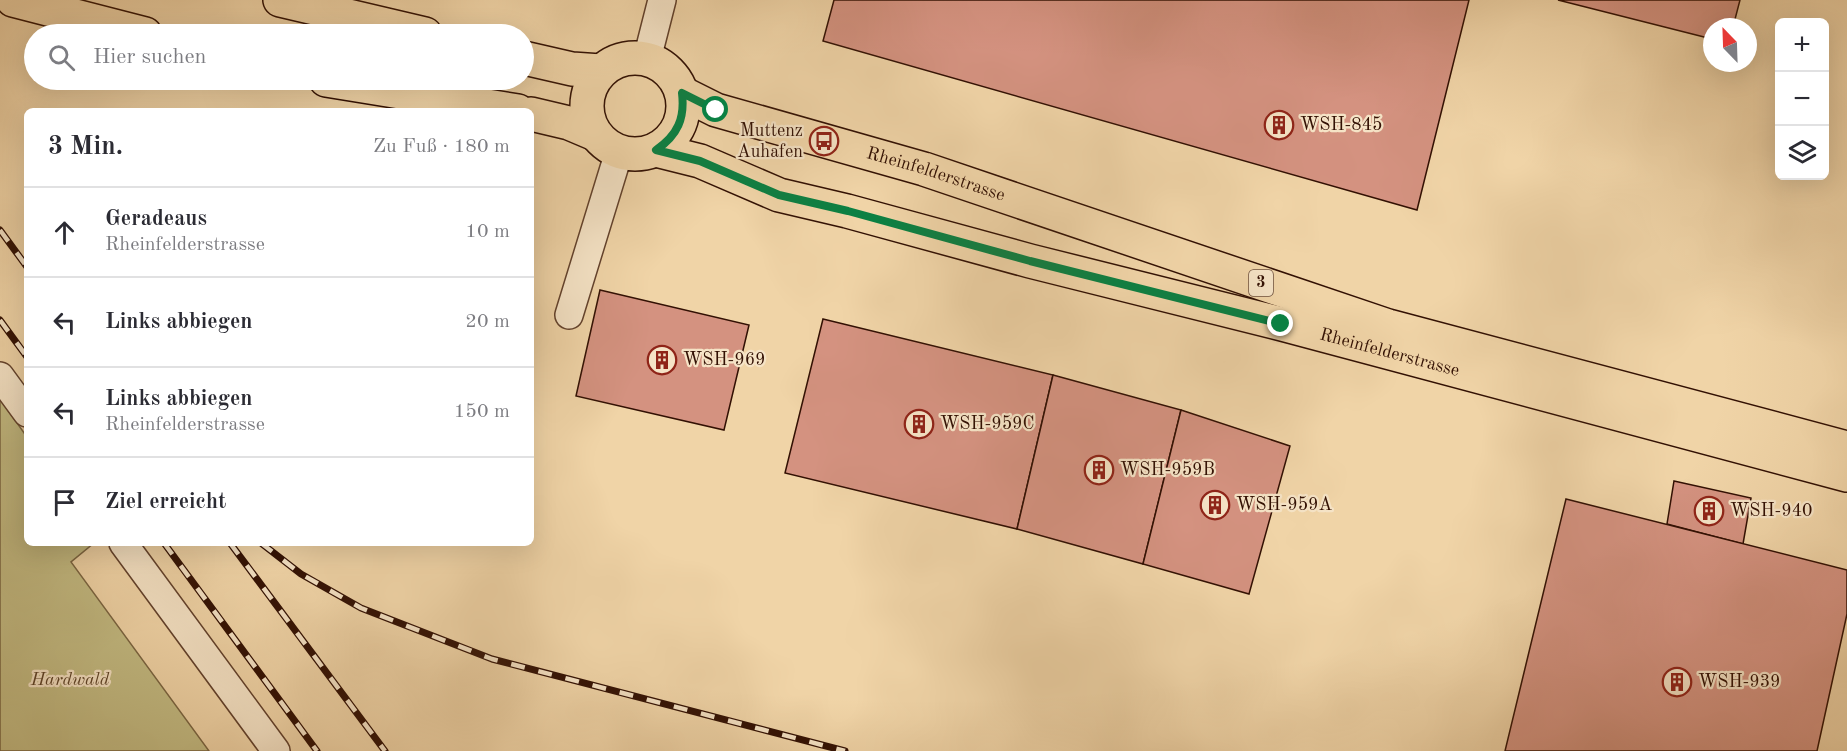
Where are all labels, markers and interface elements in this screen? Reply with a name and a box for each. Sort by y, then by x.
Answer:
north arrow [1703,18,1757,72]
map controls [1775,18,1829,180]
button: + [1775,18,1829,72]
search box [24,24,534,90]
icon: search [45,41,78,74]
text: Hier suchen [93,46,206,68]
button: − [1775,72,1829,126]
route start [702,96,728,122]
building icon: WSH-845 [1263,109,1295,141]
place label: WSH-845 [1300,116,1383,134]
place label: Muttenz Auhafen [737,122,803,161]
bus stop icon: Muttenz Auhafen [808,125,840,157]
button: layers [1775,126,1829,180]
text: 3 Min. [48,134,123,160]
text: Zu Fuß · 180 m [373,137,510,157]
street label: Rheinfelderstrasse [865,144,1007,205]
text: Geradeaus [105,208,207,230]
icon: ahead [48,216,81,249]
text: 10 m [465,222,510,242]
text: Rheinfelderstrasse [105,235,265,255]
road number: 3 [1249,270,1273,296]
icon: left [48,306,81,339]
route end [1267,310,1293,336]
text: Links abbiegen [105,311,253,333]
text: 20 m [465,312,510,332]
street label: Rheinfelderstrasse [1318,325,1461,380]
building icon: WSH-969 [646,344,678,376]
place label: WSH-969 [683,351,766,369]
text: Links abbiegen [105,388,253,410]
icon: left [48,396,81,429]
text: 150 m [454,402,510,422]
building icon: WSH-959C [903,408,935,440]
text: Rheinfelderstrasse [105,415,265,435]
place label: WSH-959C [940,415,1035,433]
building icon: WSH-959B [1083,454,1115,486]
place label: WSH-959B [1120,461,1215,479]
icon: arrive [48,486,81,519]
building icon: WSH-959A [1199,489,1231,521]
text: Ziel erreicht [105,491,226,513]
building icon: WSH-940 [1693,495,1725,527]
place label: WSH-959A [1236,496,1333,514]
place label: WSH-940 [1730,502,1813,520]
building icon: WSH-939 [1661,666,1693,698]
park label: Hardwald [30,671,110,689]
place label: WSH-939 [1698,673,1781,691]

